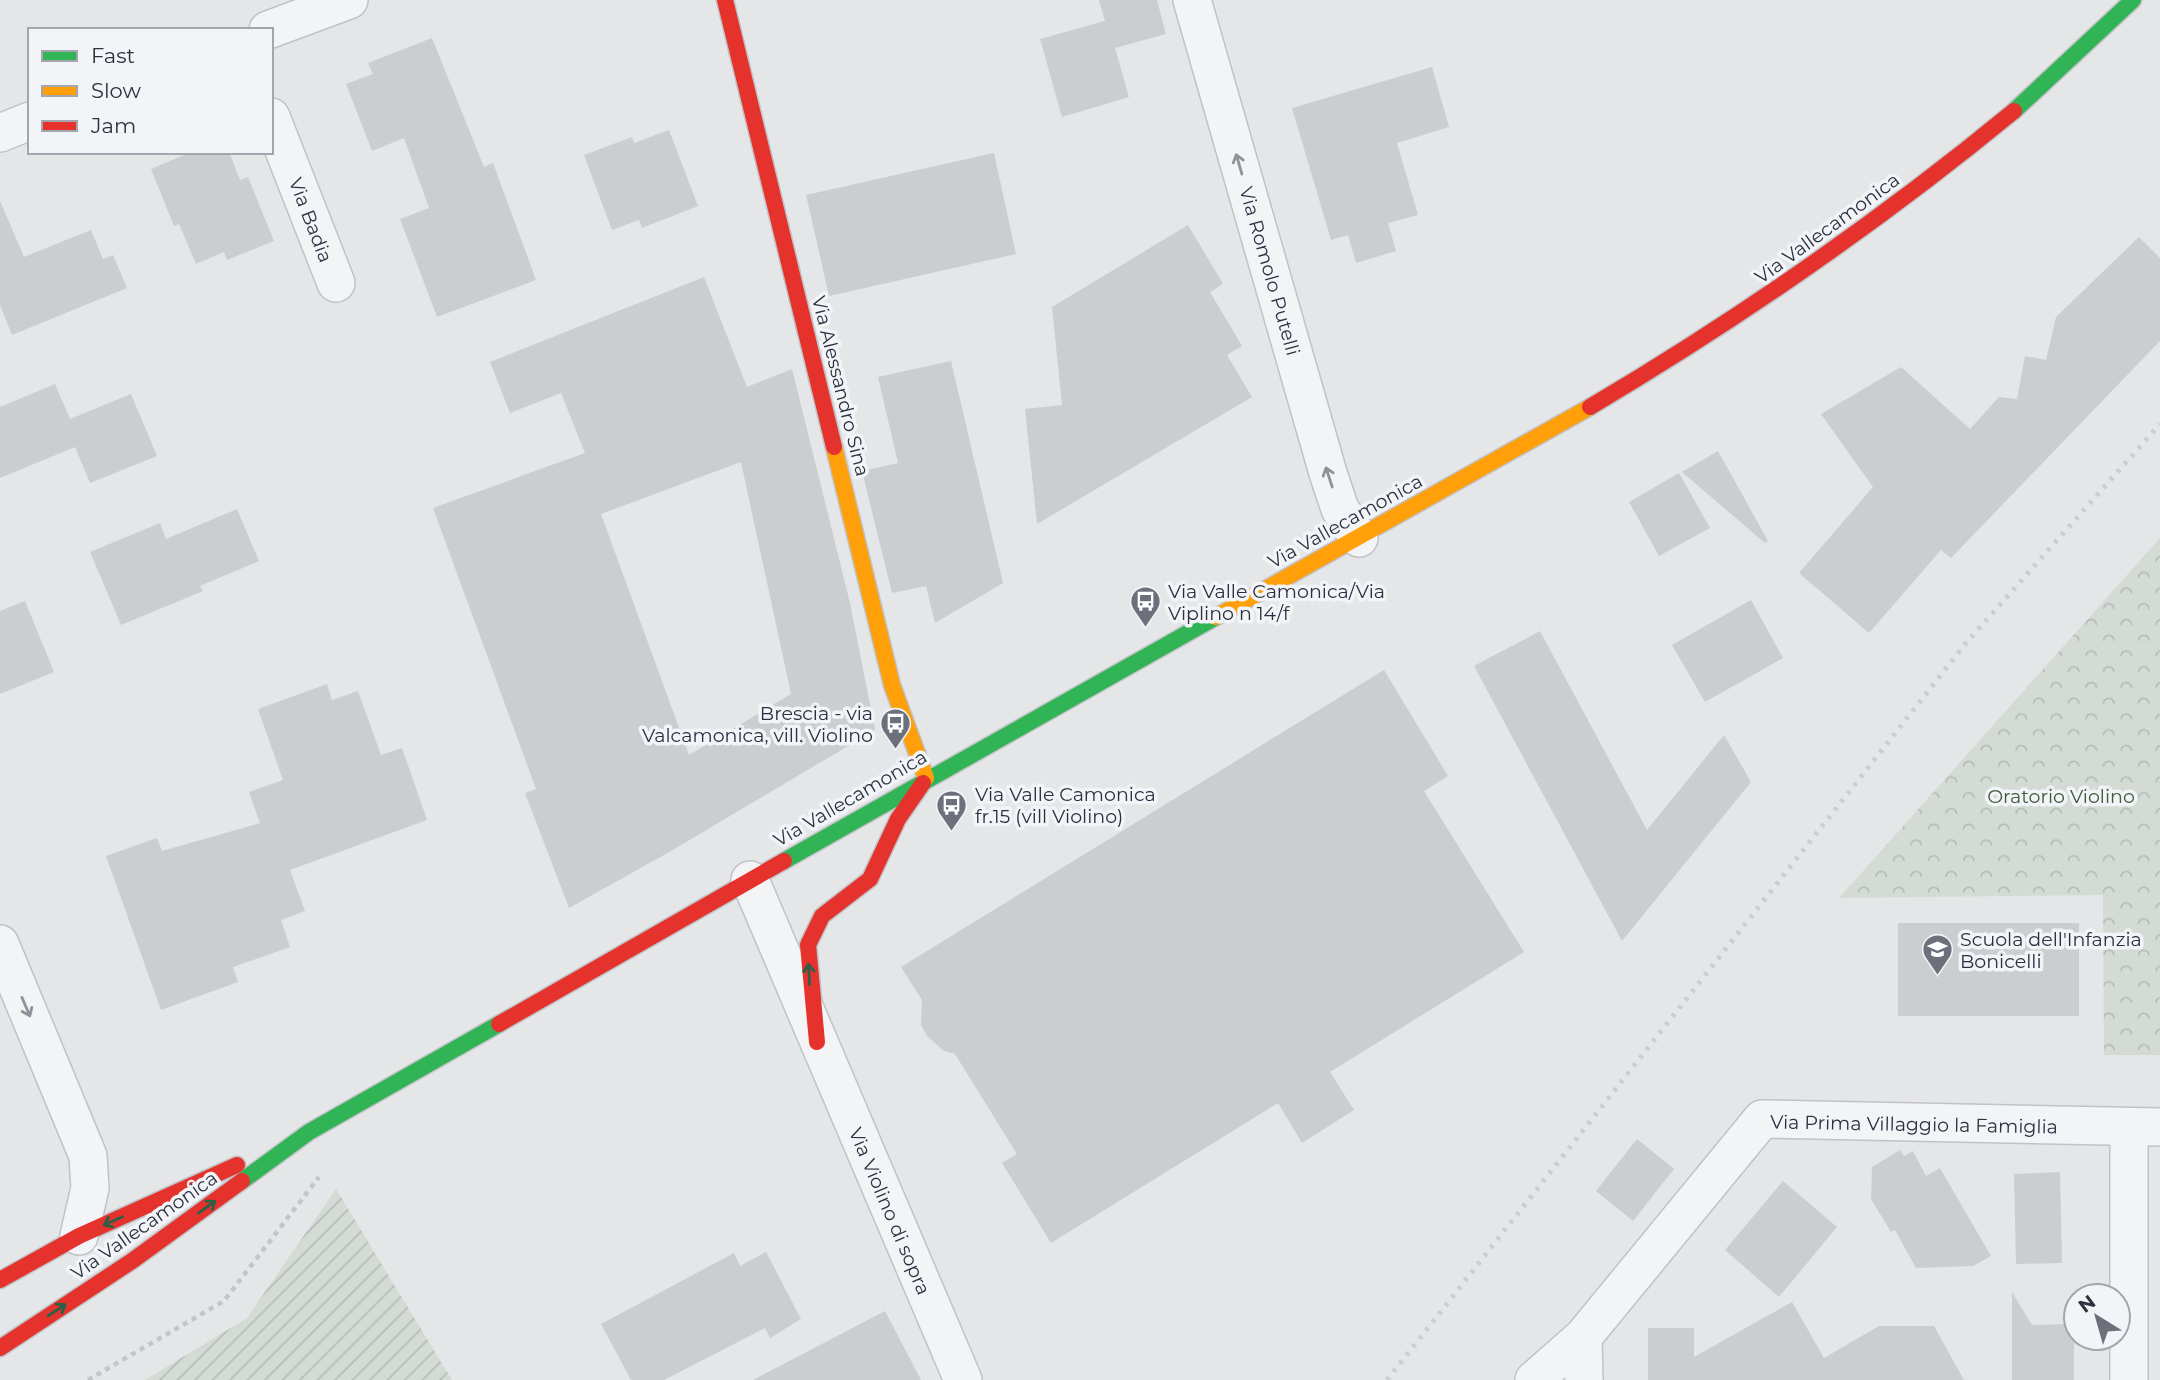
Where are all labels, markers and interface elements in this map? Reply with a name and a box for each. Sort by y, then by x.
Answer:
legend [28,28,273,154]
text: Fast [91,43,135,68]
text: Slow [91,78,141,103]
text: Jam [90,113,136,138]
one-way arrow [1232,154,1245,176]
street label: Via Vallecamonica [1750,168,1904,289]
street label: Via Badia [284,175,337,266]
street label: Via Romolo Putelli [1234,184,1305,358]
street label: Via Alessandro Sina [807,294,874,479]
one-way arrow [1322,466,1335,488]
street label: Via Vallecamonica [1264,469,1427,573]
place label: Via Valle Camonica/Via Viplino n 14/f [1168,580,1385,625]
bus stop icon: Via Valle Camonica/Via Viplino n 14/f [1128,585,1162,629]
place label: Brescia - via Valcamonica, vill. Violino [642,702,873,747]
bus stop icon: Brescia - via Valcamonica, vill. Violino [879,707,913,751]
street label: Via Vallecamonica [770,745,931,852]
place label: Via Valle Camonica fr.15 (vill Violino) [975,783,1156,828]
park label: Oratorio Violino [1987,785,2135,808]
bus stop icon: Via Valle Camonica fr.15 (vill Violino) [935,788,969,832]
place label: Scuola dell'Infanzia Bonicelli [1960,928,2142,973]
school or university icon: Scuola dell'Infanzia Bonicelli [1920,933,1954,977]
one-way arrow [803,963,816,986]
one-way arrow [21,996,34,1018]
street label: Via Prima Villaggio la Famiglia [1770,1110,2058,1139]
street label: Via Violino di sopra [844,1124,935,1298]
street label: Via Vallecamonica [67,1166,222,1285]
one-way arrow [197,1199,216,1214]
one-way arrow [103,1215,124,1228]
north arrow [2062,1282,2132,1352]
text: N [2074,1290,2100,1318]
one-way arrow [47,1303,66,1318]

